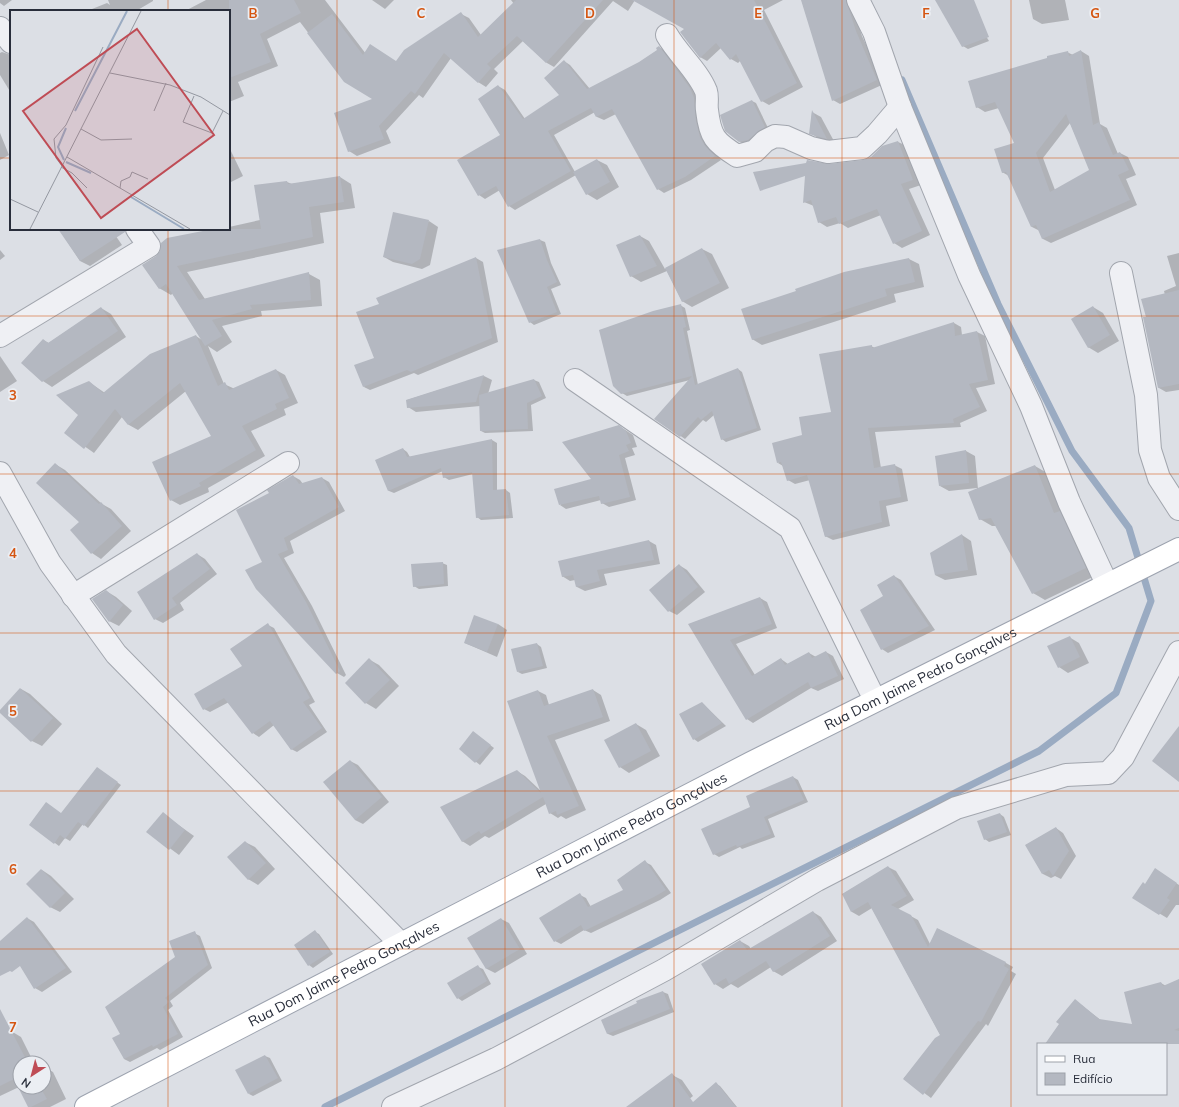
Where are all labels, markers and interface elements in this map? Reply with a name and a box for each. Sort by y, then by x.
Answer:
text: B [249,5,258,21]
text: C [417,5,426,21]
text: D [585,5,595,21]
text: E [754,5,762,21]
text: F [922,5,930,21]
text: G [1090,5,1100,21]
inset map [10,10,230,230]
text: 3 [9,387,17,403]
text: 4 [9,545,17,561]
street label: Rua Dom Jaime Pedro Gonçalves [821,623,1020,734]
text: 5 [9,703,17,719]
street label: Rua Dom Jaime Pedro Gonçalves [533,768,730,882]
text: 6 [9,861,17,877]
street label: Rua Dom Jaime Pedro Gonçalves [245,917,442,1031]
text: 7 [9,1019,17,1035]
legend [1037,1043,1167,1095]
text: Rua [1073,1051,1095,1066]
north arrow [12,1055,52,1095]
text: Edifício [1073,1071,1113,1086]
text: N [19,1075,34,1091]

